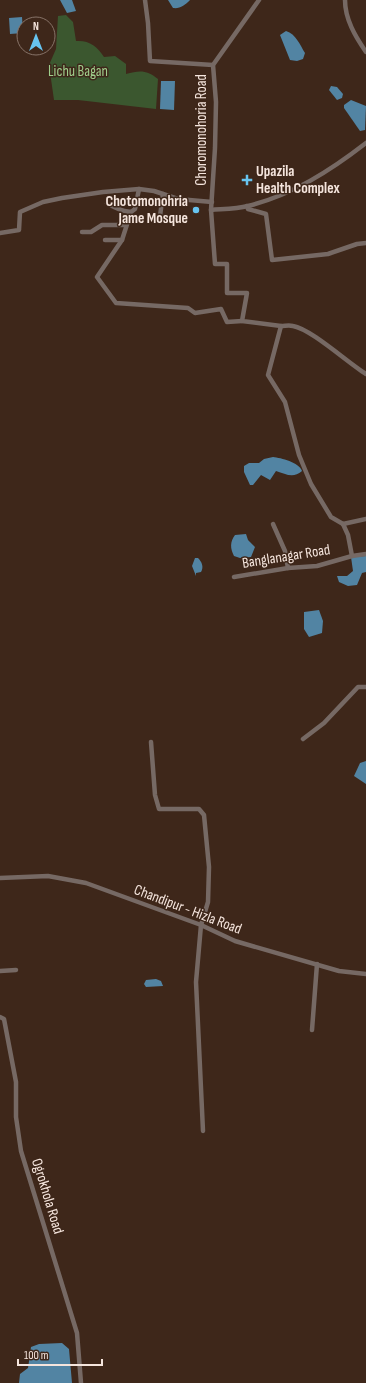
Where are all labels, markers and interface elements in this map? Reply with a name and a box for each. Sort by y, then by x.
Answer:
north arrow [16,16,56,56]
text: N [33,20,39,33]
park label: Lichu Bagan [48,62,108,81]
street label: Choromonohoria Road [192,74,211,186]
place label: Upazila Health Complex [256,162,340,198]
marker: Upazila Health Complex [241,174,253,186]
place label: Chotomonohria Jame Mosque [105,192,188,228]
marker: Chotomonohria Jame Mosque [191,205,201,215]
street label: Banglanagar Road [241,540,331,573]
street label: Chandipur - Hizla Road [131,880,244,939]
street label: Ogrokhola Road [27,1156,68,1236]
scale bar [18,1341,102,1367]
text: 100 m [24,1348,49,1363]

